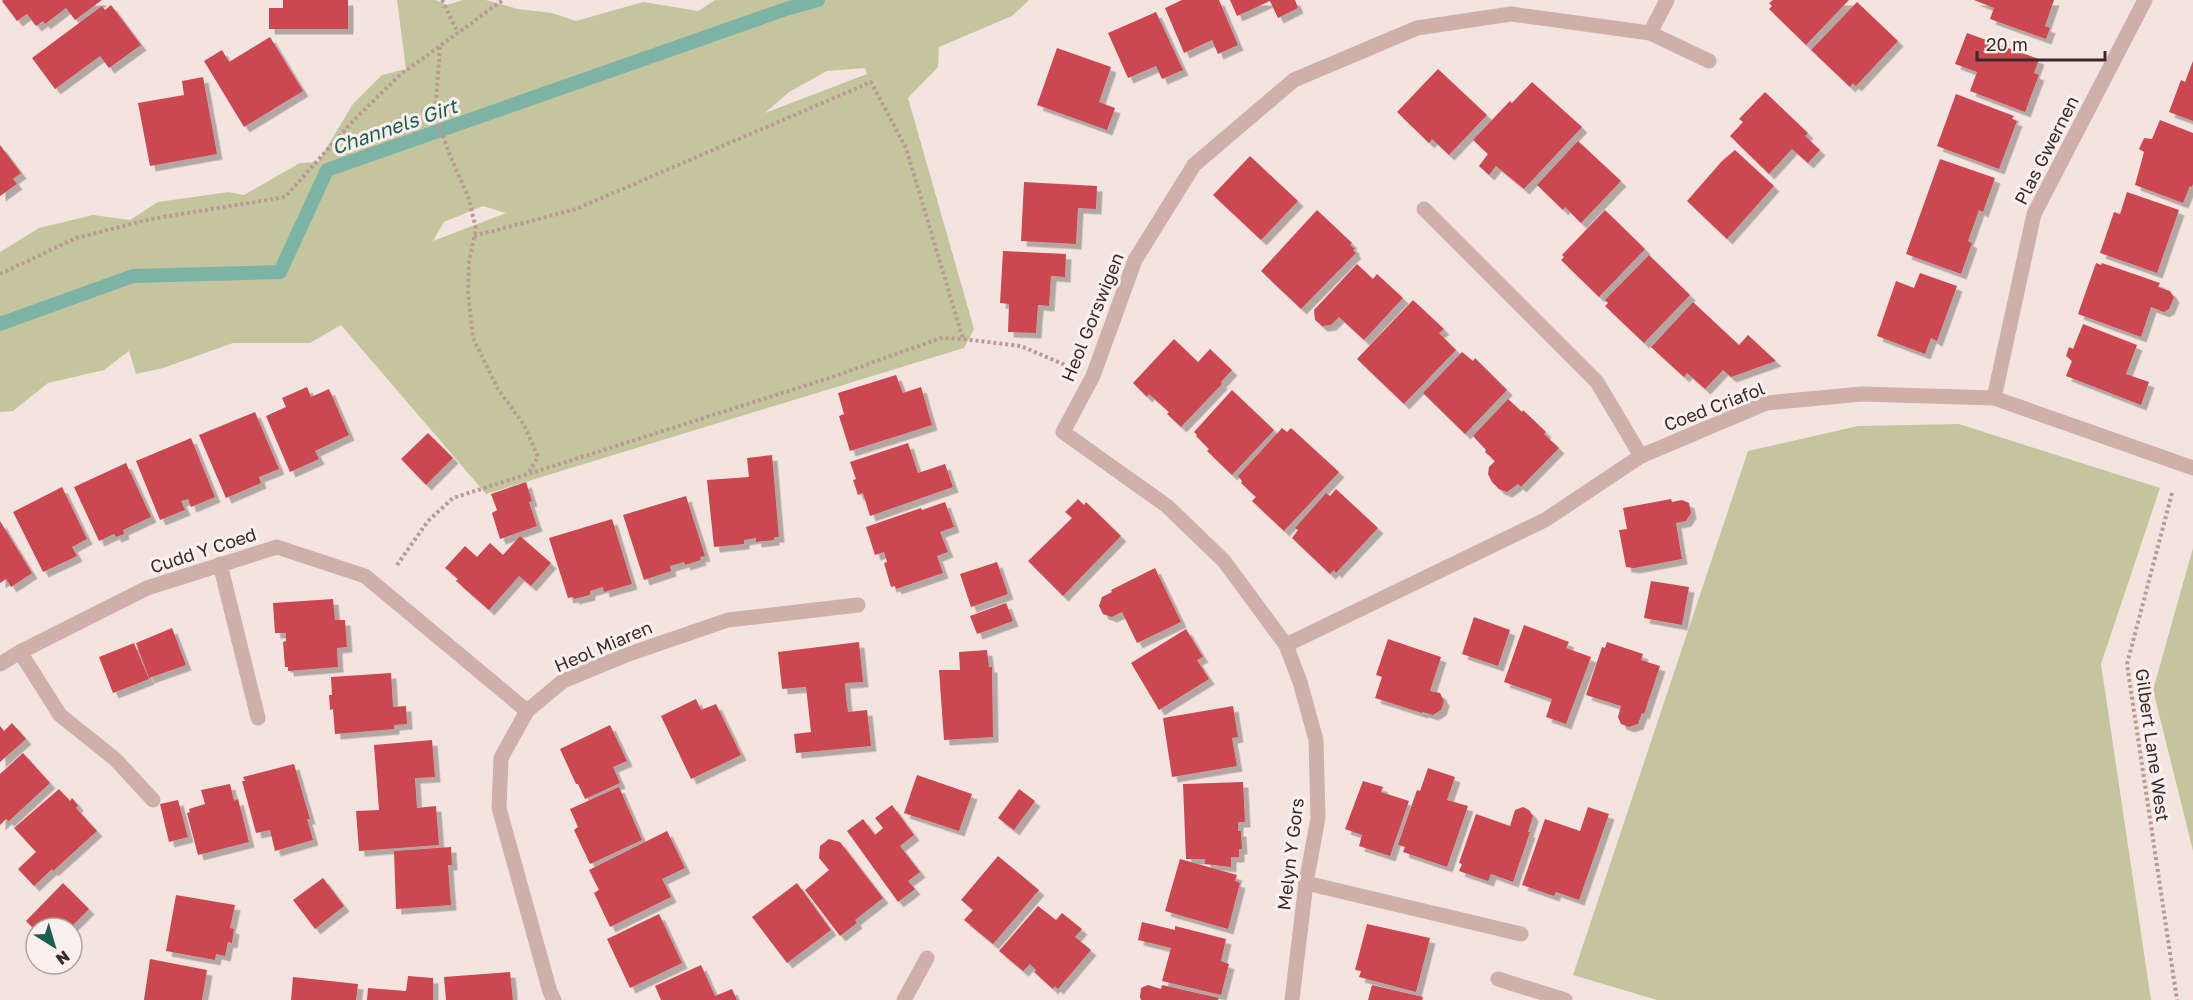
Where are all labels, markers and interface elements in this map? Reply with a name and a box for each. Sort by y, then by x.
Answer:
scale bar [1977,24,2104,62]
text: 20 m [1986,33,2028,55]
street label: Plas Gwernen [2009,92,2083,208]
water label: Channels Girt [328,93,462,159]
street label: Heol Gorswigen [1056,249,1128,385]
street label: Coed Criafol [1660,377,1768,435]
street label: Cudd Y Coed [147,522,259,578]
street label: Heol Miaren [551,616,655,676]
street label: Gilbert Lane West [2131,667,2175,823]
street label: Melyn Y Gors [1272,797,1308,911]
north arrow [24,916,84,976]
text: N [52,946,74,970]

